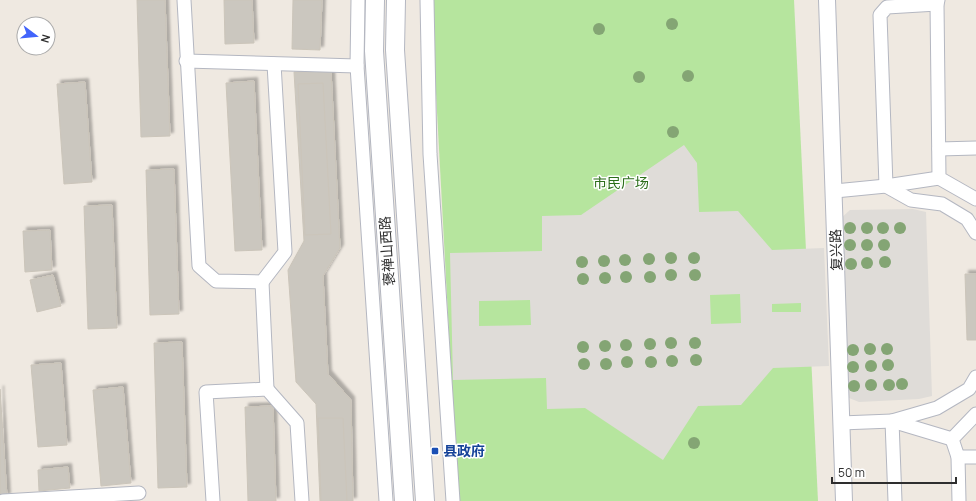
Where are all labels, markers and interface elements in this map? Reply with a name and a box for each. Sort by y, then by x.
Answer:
north arrow [16,16,56,56]
text: N [38,33,54,45]
park label: 市民广场 [593,173,649,192]
street label: 褒禅山西路 [375,215,398,287]
street label: 复兴路 [825,229,846,271]
place label: 县政府 [443,441,485,460]
marker: 县政府 [430,446,440,456]
scale bar [832,459,956,485]
text: 50 m [838,464,865,481]

